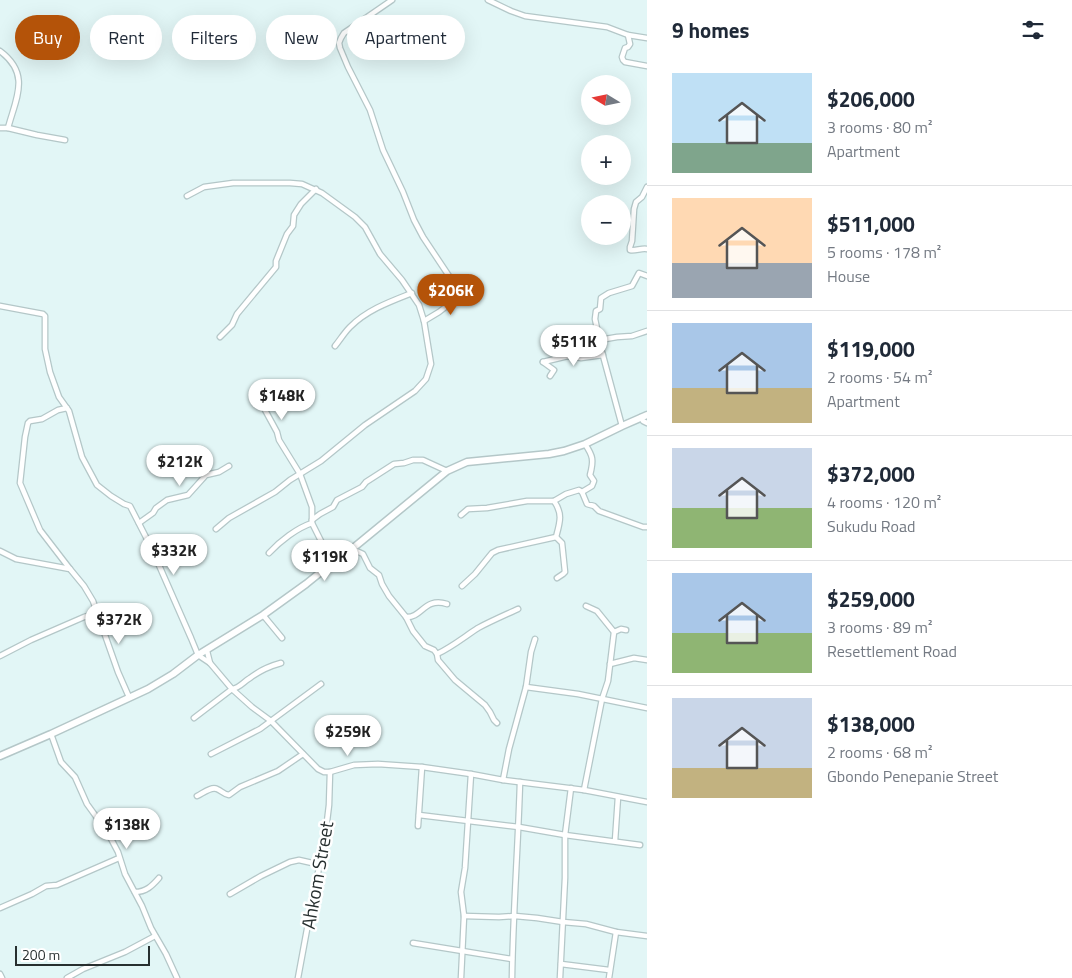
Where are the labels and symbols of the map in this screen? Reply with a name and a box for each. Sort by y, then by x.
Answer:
north arrow [581,75,631,125]
pin: $206K [416,274,486,316]
pin: $511K [539,324,609,367]
pin: $148K [247,378,317,421]
pin: $212K [145,444,215,487]
pin: $332K [139,534,209,576]
pin: $119K [290,540,360,582]
pin: $372K [84,602,154,645]
pin: $259K [313,714,383,757]
pin: $138K [92,808,162,850]
street label: Ahkom Street [293,818,340,931]
scale bar [15,943,150,966]

